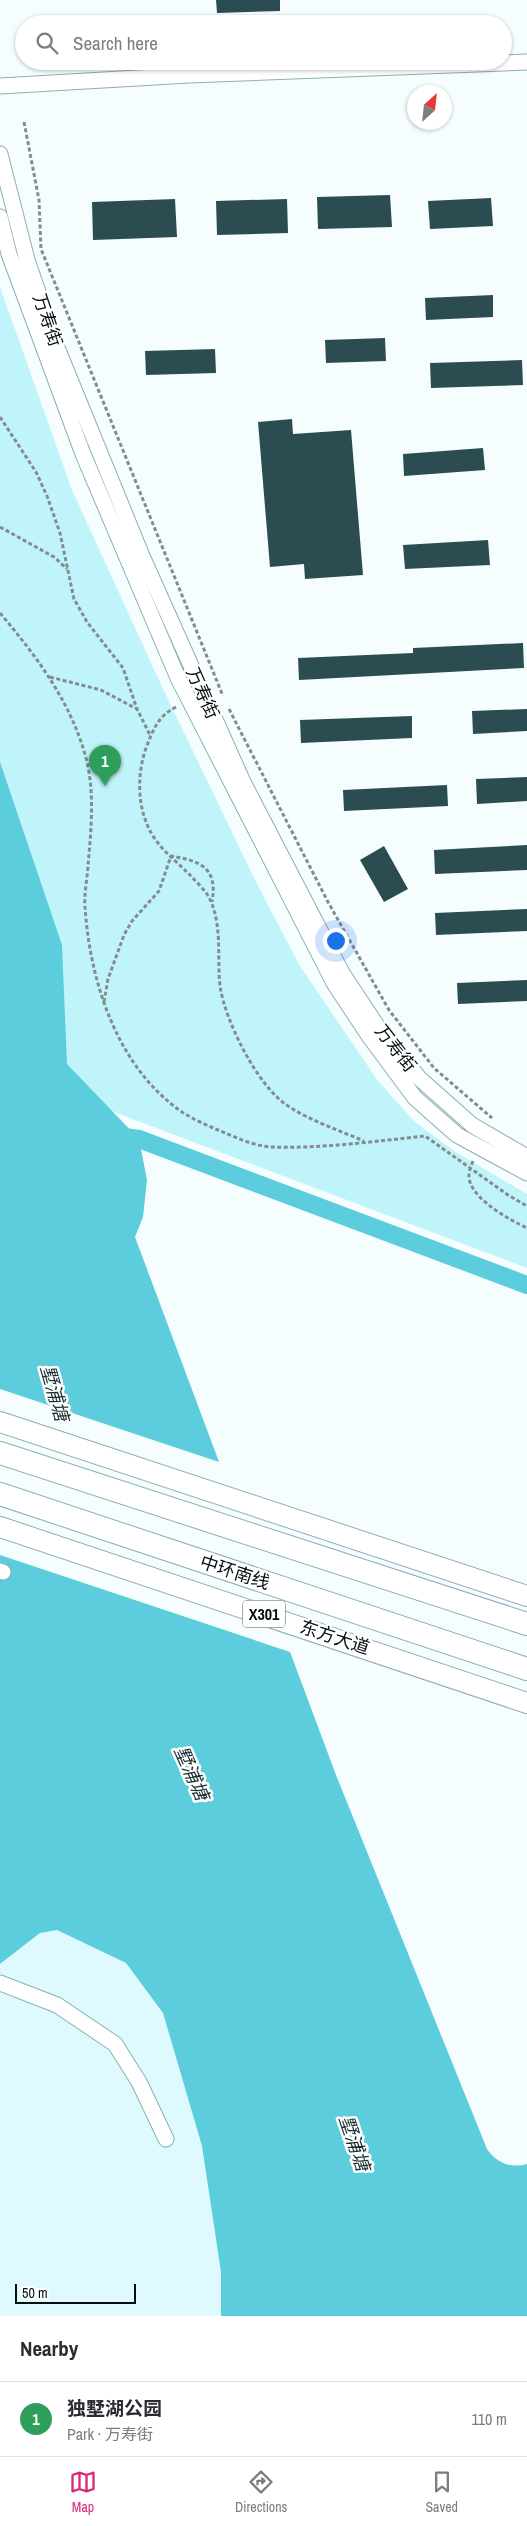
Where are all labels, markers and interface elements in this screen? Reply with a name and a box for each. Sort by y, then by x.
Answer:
search box [15,15,512,70]
icon: search [33,29,61,57]
text: Search here [73,30,158,56]
north arrow [407,85,452,130]
street label: 万寿街 [27,290,69,350]
street label: 万寿街 [181,663,225,723]
pin: 1 [89,745,121,786]
your location [323,928,349,954]
street label: 万寿街 [370,1019,422,1077]
water label: 墅浦塘 [35,1362,76,1427]
street label: 中环南线 [197,1549,273,1595]
road number: X301 [243,1600,285,1628]
street label: 东方大道 [297,1614,373,1660]
water label: 墅浦塘 [169,1742,217,1807]
water label: 墅浦塘 [333,2112,378,2177]
scale bar [15,2281,136,2304]
text: 50 m [22,2284,48,2302]
text: Nearby [20,2334,78,2363]
text: 独墅湖公园 [67,2395,162,2421]
text: 1 [32,2408,40,2430]
text: 110 m [471,2408,507,2430]
text: Park · 万寿街 [67,2423,153,2445]
tab: Map [69,2468,97,2516]
tab: Directions [235,2468,287,2516]
tab: Saved [425,2468,458,2516]

